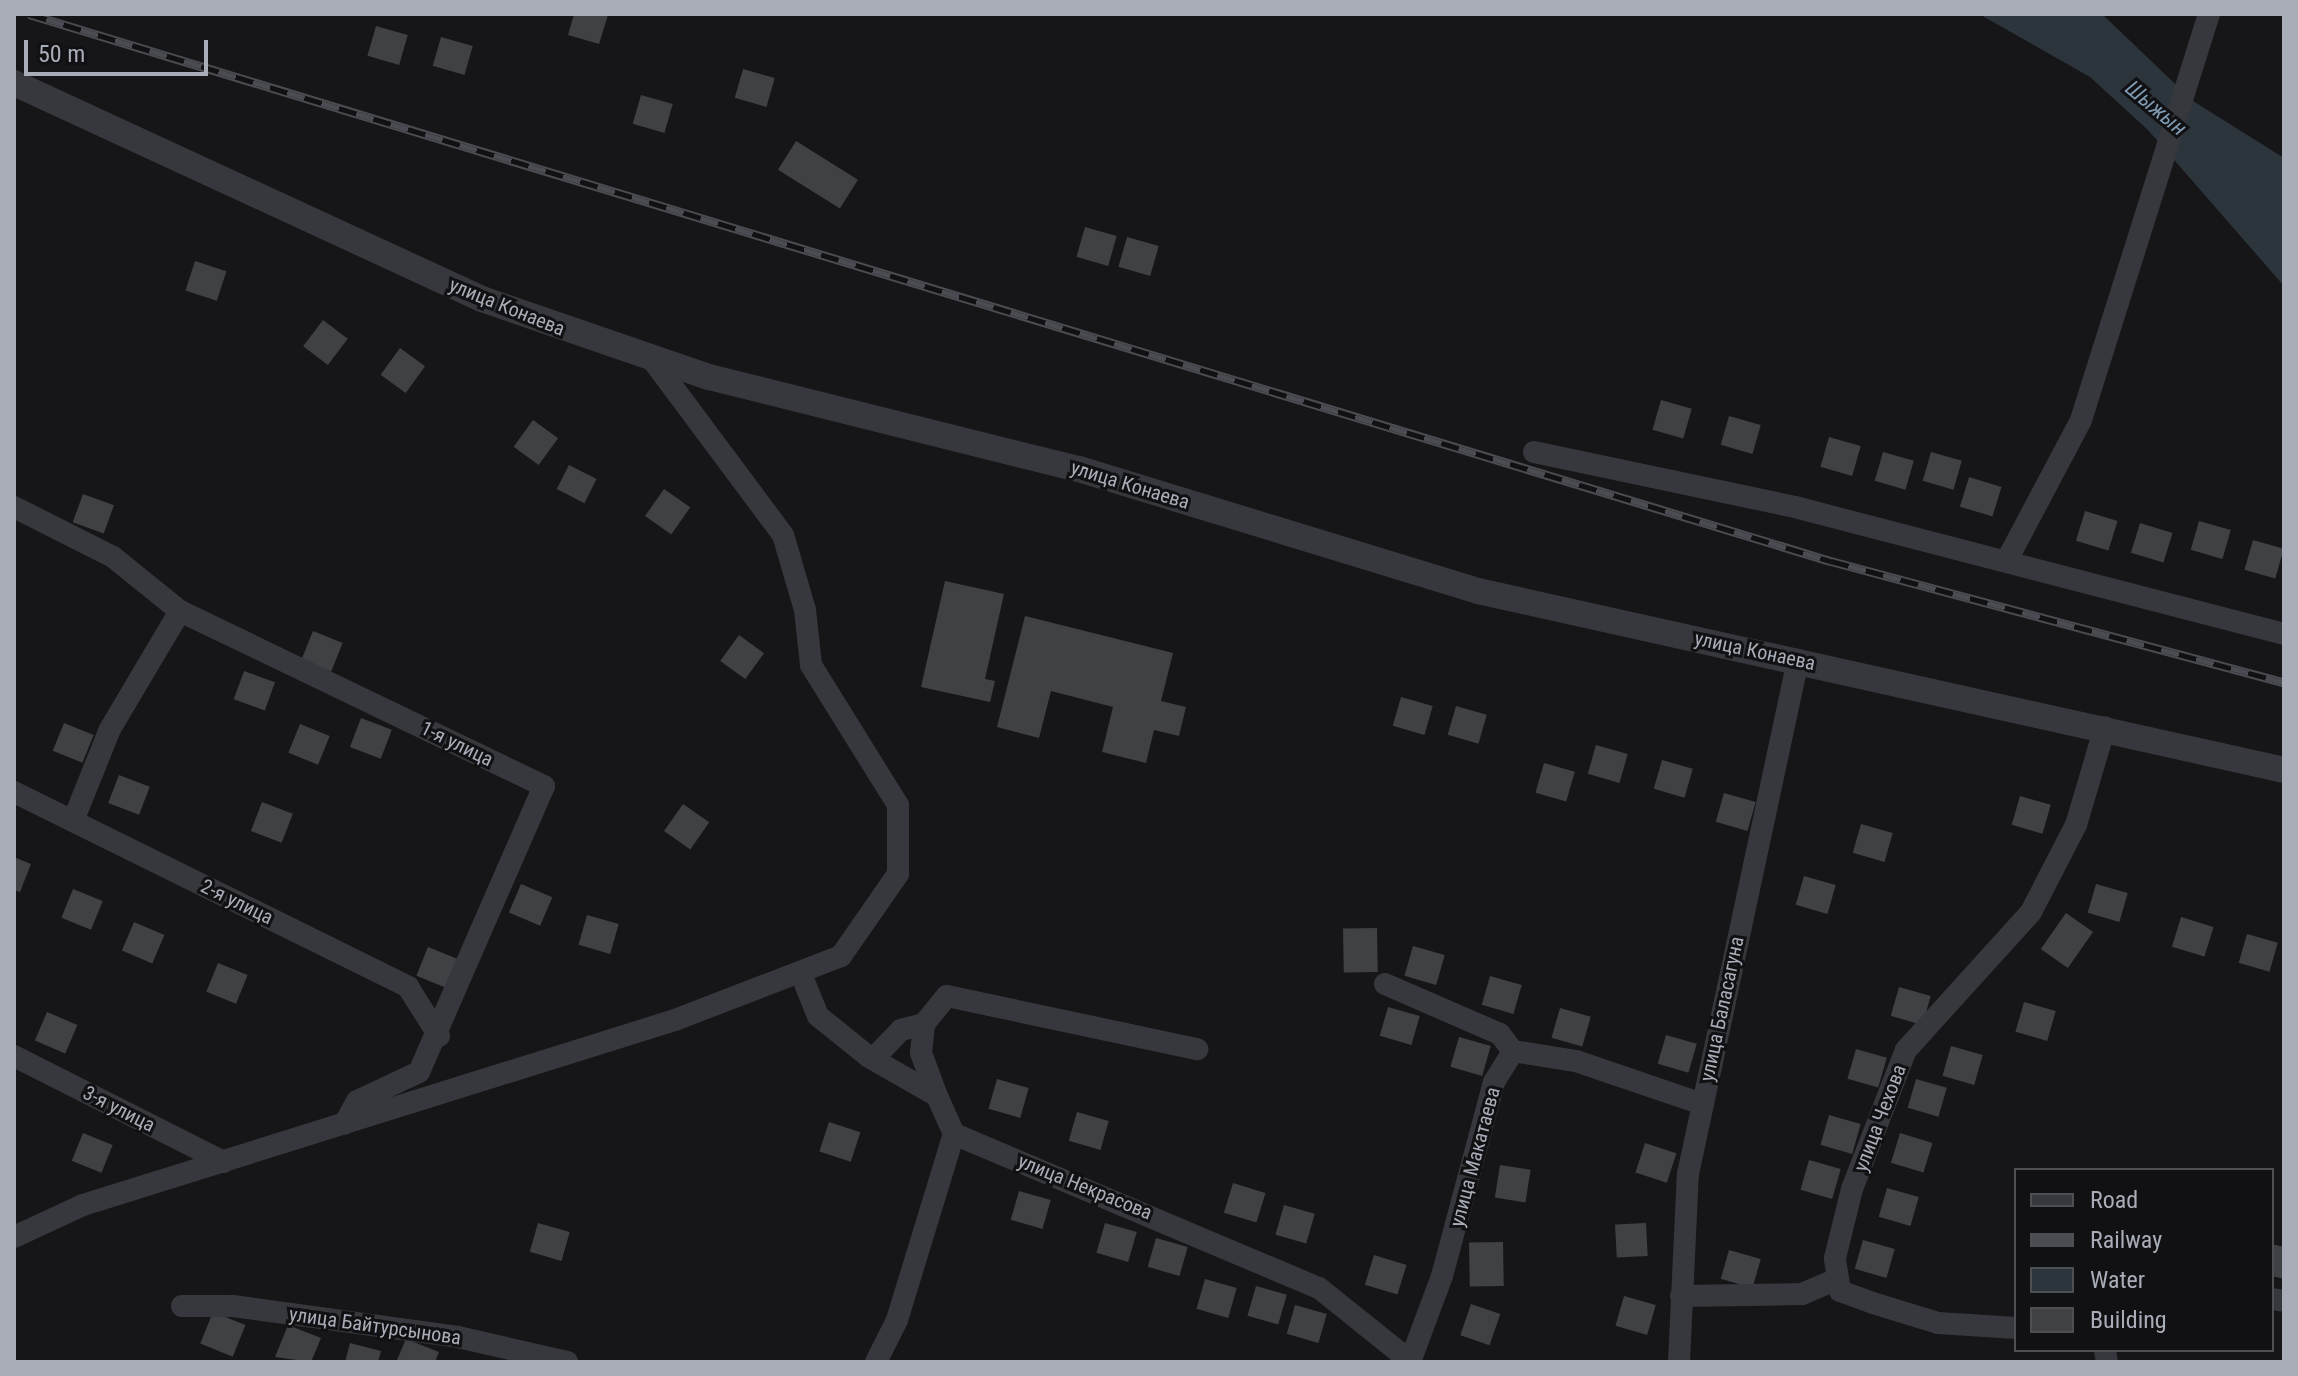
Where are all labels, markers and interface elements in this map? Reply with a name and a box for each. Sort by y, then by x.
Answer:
scale bar [28,24,212,74]
text: 50 m [38,40,85,68]
water label: Шыжын [2120,75,2192,141]
street label: улица Конаева [446,273,568,341]
street label: улица Конаева [1068,456,1192,514]
street label: улица Конаева [1692,627,1818,675]
street label: 1-я улица [417,716,497,772]
street label: 2-я улица [197,874,277,930]
street label: улица Баласагуна [1695,934,1749,1084]
street label: улица Чехова [1849,1061,1911,1175]
street label: 3-я улица [79,1081,159,1137]
street label: улица Макатаева [1445,1085,1505,1229]
street label: улица Некрасова [1014,1149,1156,1225]
legend [2014,1168,2274,1352]
text: Road [2090,1186,2138,1214]
text: Railway [2090,1226,2162,1254]
text: Water [2090,1266,2145,1294]
street label: улица Байтурсынова [288,1302,462,1350]
text: Building [2090,1306,2167,1334]

